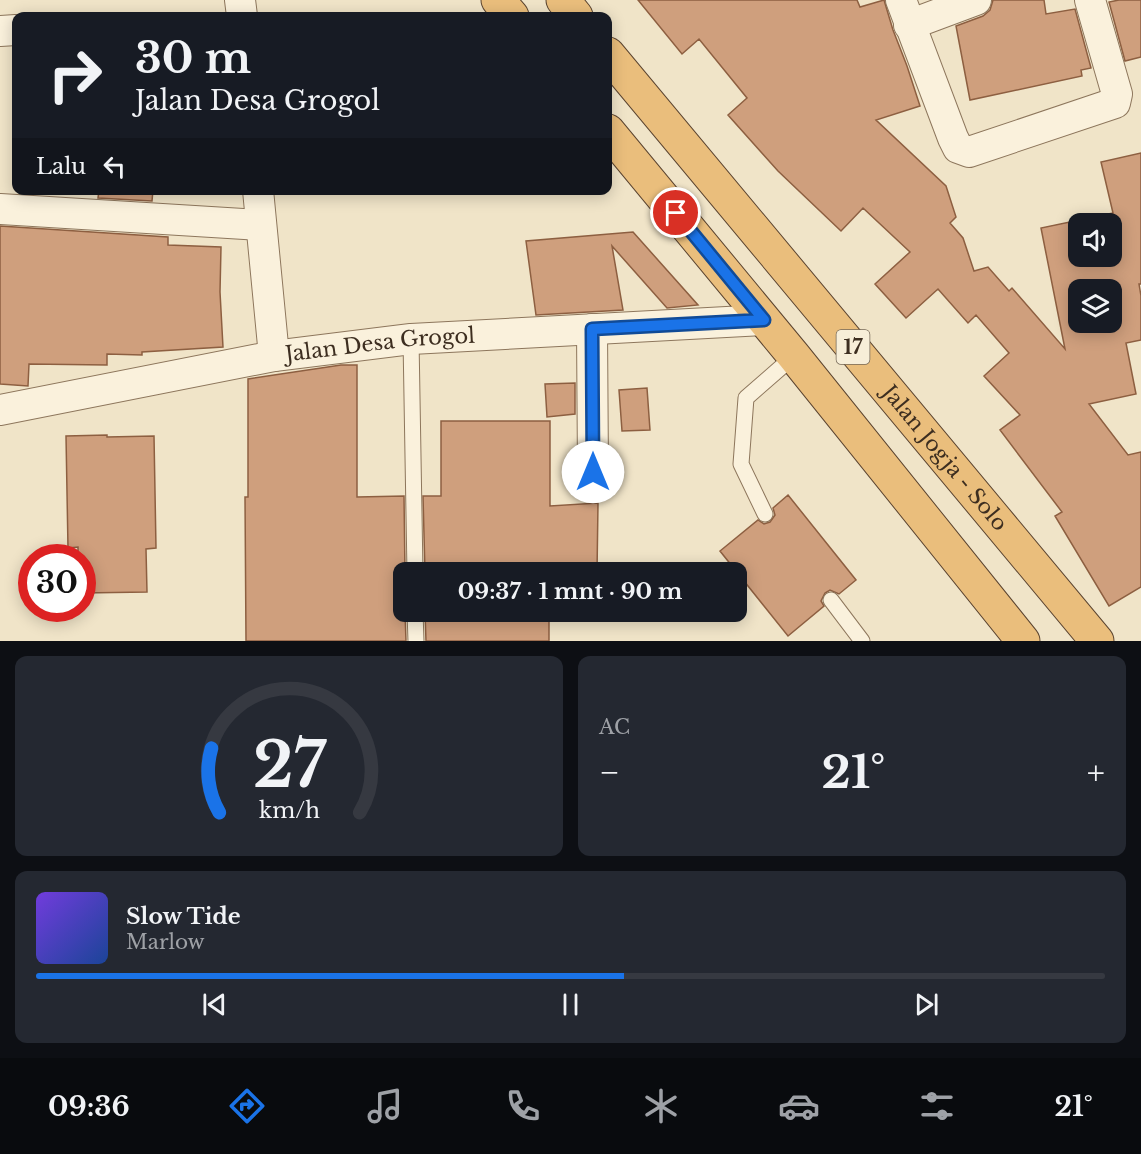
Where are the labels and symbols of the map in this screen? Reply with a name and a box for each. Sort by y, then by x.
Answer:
pin [650,187,701,238]
street label: Jalan Desa Grogol [281,323,476,368]
road number: 17 [836,330,870,364]
street label: Jalan Jogja - Solo [875,378,1013,536]
position arrow [561,440,625,504]
speed limit sign: 30 [18,544,96,622]

